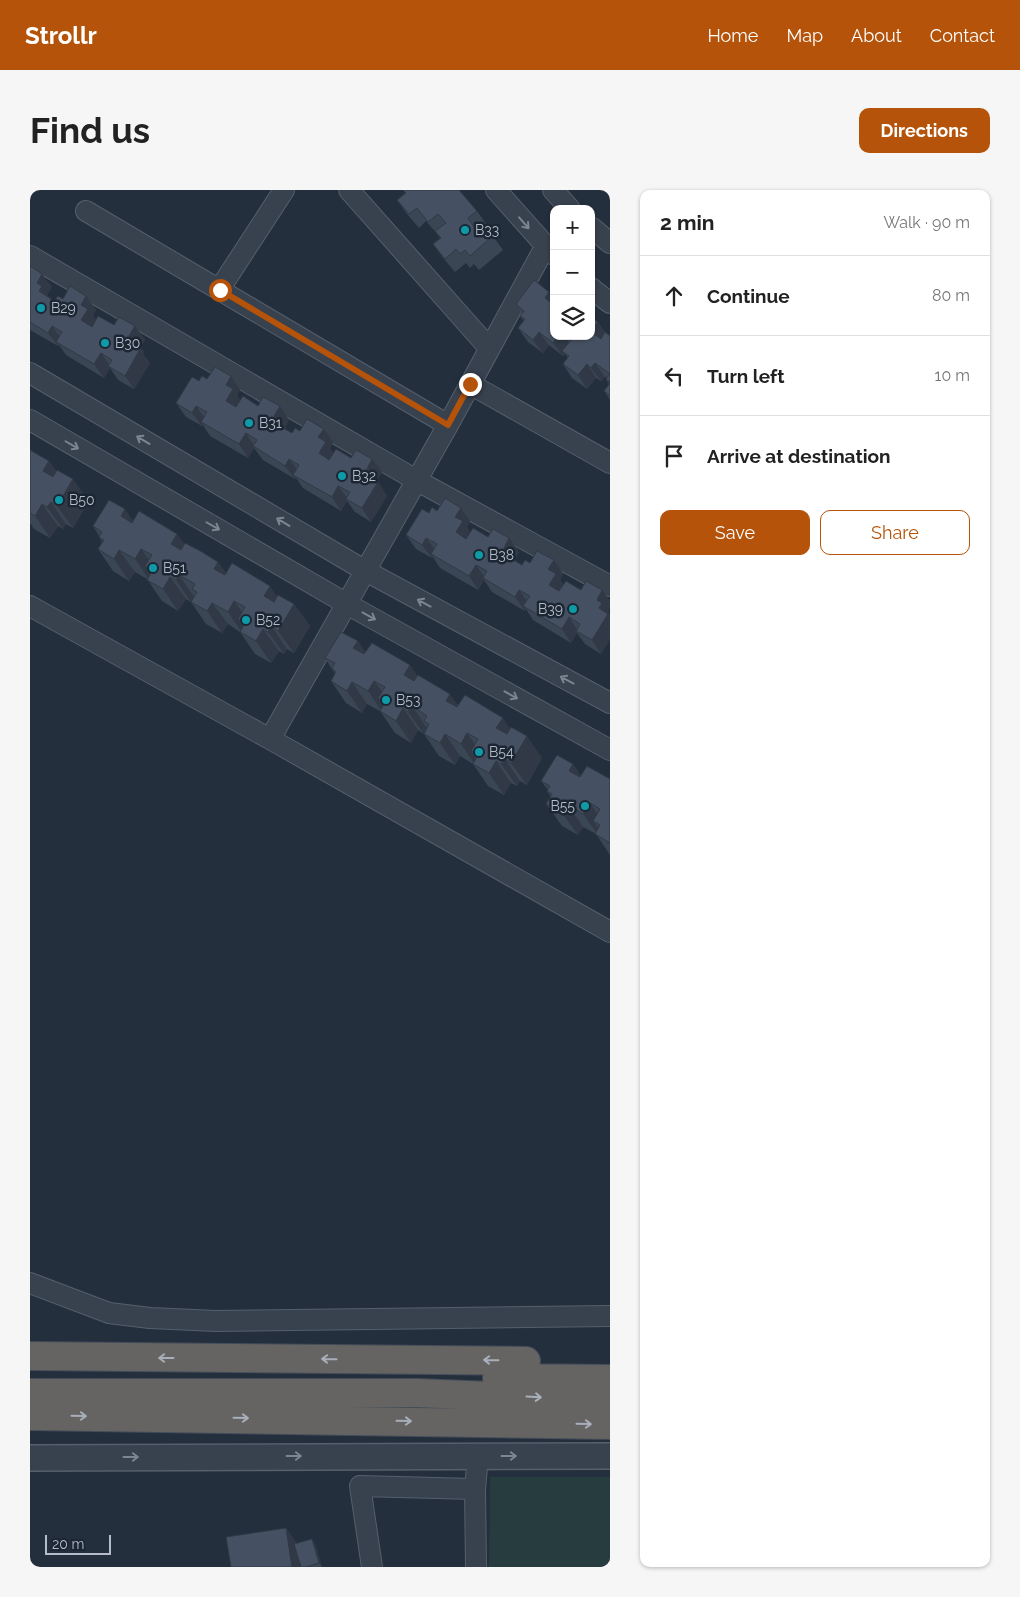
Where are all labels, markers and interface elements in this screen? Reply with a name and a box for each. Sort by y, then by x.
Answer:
text: Strollr [25,21,97,50]
text: Home [707,25,758,46]
text: Map [786,25,823,46]
text: About [851,25,902,46]
text: Contact [930,25,995,46]
button: Directions [859,108,990,153]
text: Find us [30,110,150,151]
map controls [550,205,595,340]
button: + [550,205,595,250]
text: 2 min [660,210,714,235]
text: Walk · 90 m [883,213,970,232]
one-way arrow [518,216,530,229]
place label: B33 [475,222,499,238]
marker: B33 [459,224,471,236]
button: − [550,250,595,295]
route start [209,279,232,302]
icon: ahead [660,282,688,310]
text: Continue [707,285,790,307]
text: 80 m [932,286,970,305]
button: layers [550,295,595,340]
place label: B29 [51,300,76,316]
marker: B29 [35,302,47,314]
place label: B30 [115,335,140,351]
marker: B30 [99,337,111,349]
icon: left [660,362,688,390]
text: Turn left [707,365,784,387]
text: 10 m [935,366,970,385]
route end [459,373,482,396]
place label: B31 [259,415,282,431]
marker: B31 [243,417,255,429]
one-way arrow [136,434,150,444]
one-way arrow [65,440,80,450]
icon: arrive [660,442,688,470]
text: Arrive at destination [707,445,891,467]
place label: B32 [352,468,376,484]
marker: B32 [336,470,348,482]
place label: B50 [69,492,95,508]
marker: B50 [53,494,65,506]
button: Save [660,510,810,555]
button: Share [820,510,970,555]
one-way arrow [276,517,290,527]
one-way arrow [205,522,219,532]
place label: B38 [489,547,514,563]
marker: B38 [473,549,485,561]
place label: B51 [163,560,186,576]
marker: B51 [147,562,159,574]
one-way arrow [417,598,432,607]
place label: B39 [538,601,563,617]
marker: B39 [567,603,579,615]
place label: B52 [256,612,280,628]
one-way arrow [361,612,375,622]
marker: B52 [240,614,252,626]
one-way arrow [560,675,575,684]
one-way arrow [503,691,518,700]
place label: B53 [396,692,420,708]
marker: B53 [380,694,392,706]
place label: B54 [489,744,514,760]
marker: B54 [473,746,485,758]
place label: B55 [550,798,575,814]
marker: B55 [579,800,591,812]
one-way arrow [159,1353,175,1363]
one-way arrow [321,1354,338,1364]
one-way arrow [484,1356,500,1365]
one-way arrow [525,1392,541,1401]
one-way arrow [70,1411,86,1421]
one-way arrow [232,1413,249,1423]
one-way arrow [395,1416,411,1426]
one-way arrow [575,1420,591,1429]
one-way arrow [500,1451,516,1461]
one-way arrow [122,1452,139,1462]
one-way arrow [285,1452,301,1461]
scale bar [45,1532,111,1555]
text: 20 m [52,1536,84,1552]

